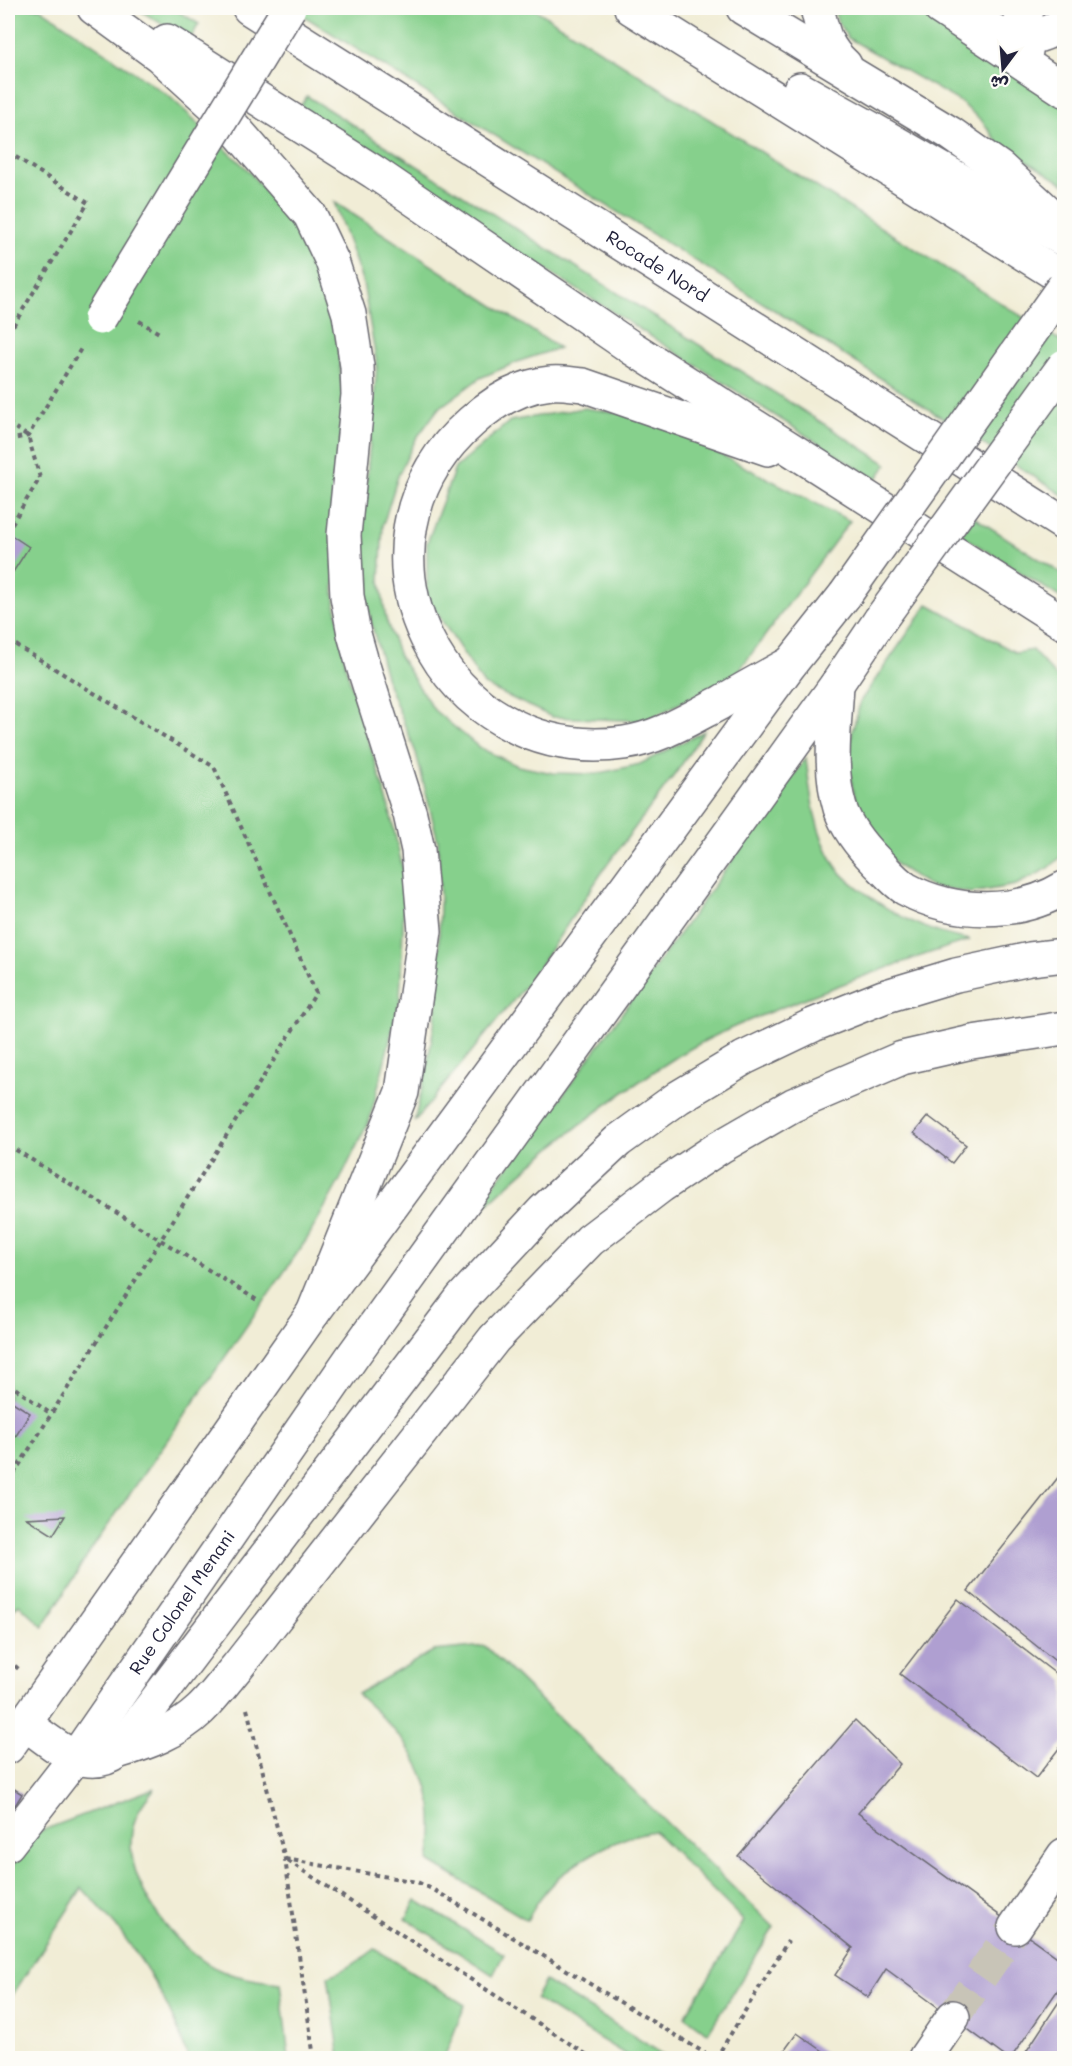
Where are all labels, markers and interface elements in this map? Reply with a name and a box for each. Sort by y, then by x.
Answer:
north arrow [973,39,1033,99]
text: ش [987,71,1010,96]
street label: Rocade Nord [602,224,713,307]
street label: Rue Colonel Menani [123,1525,240,1679]

